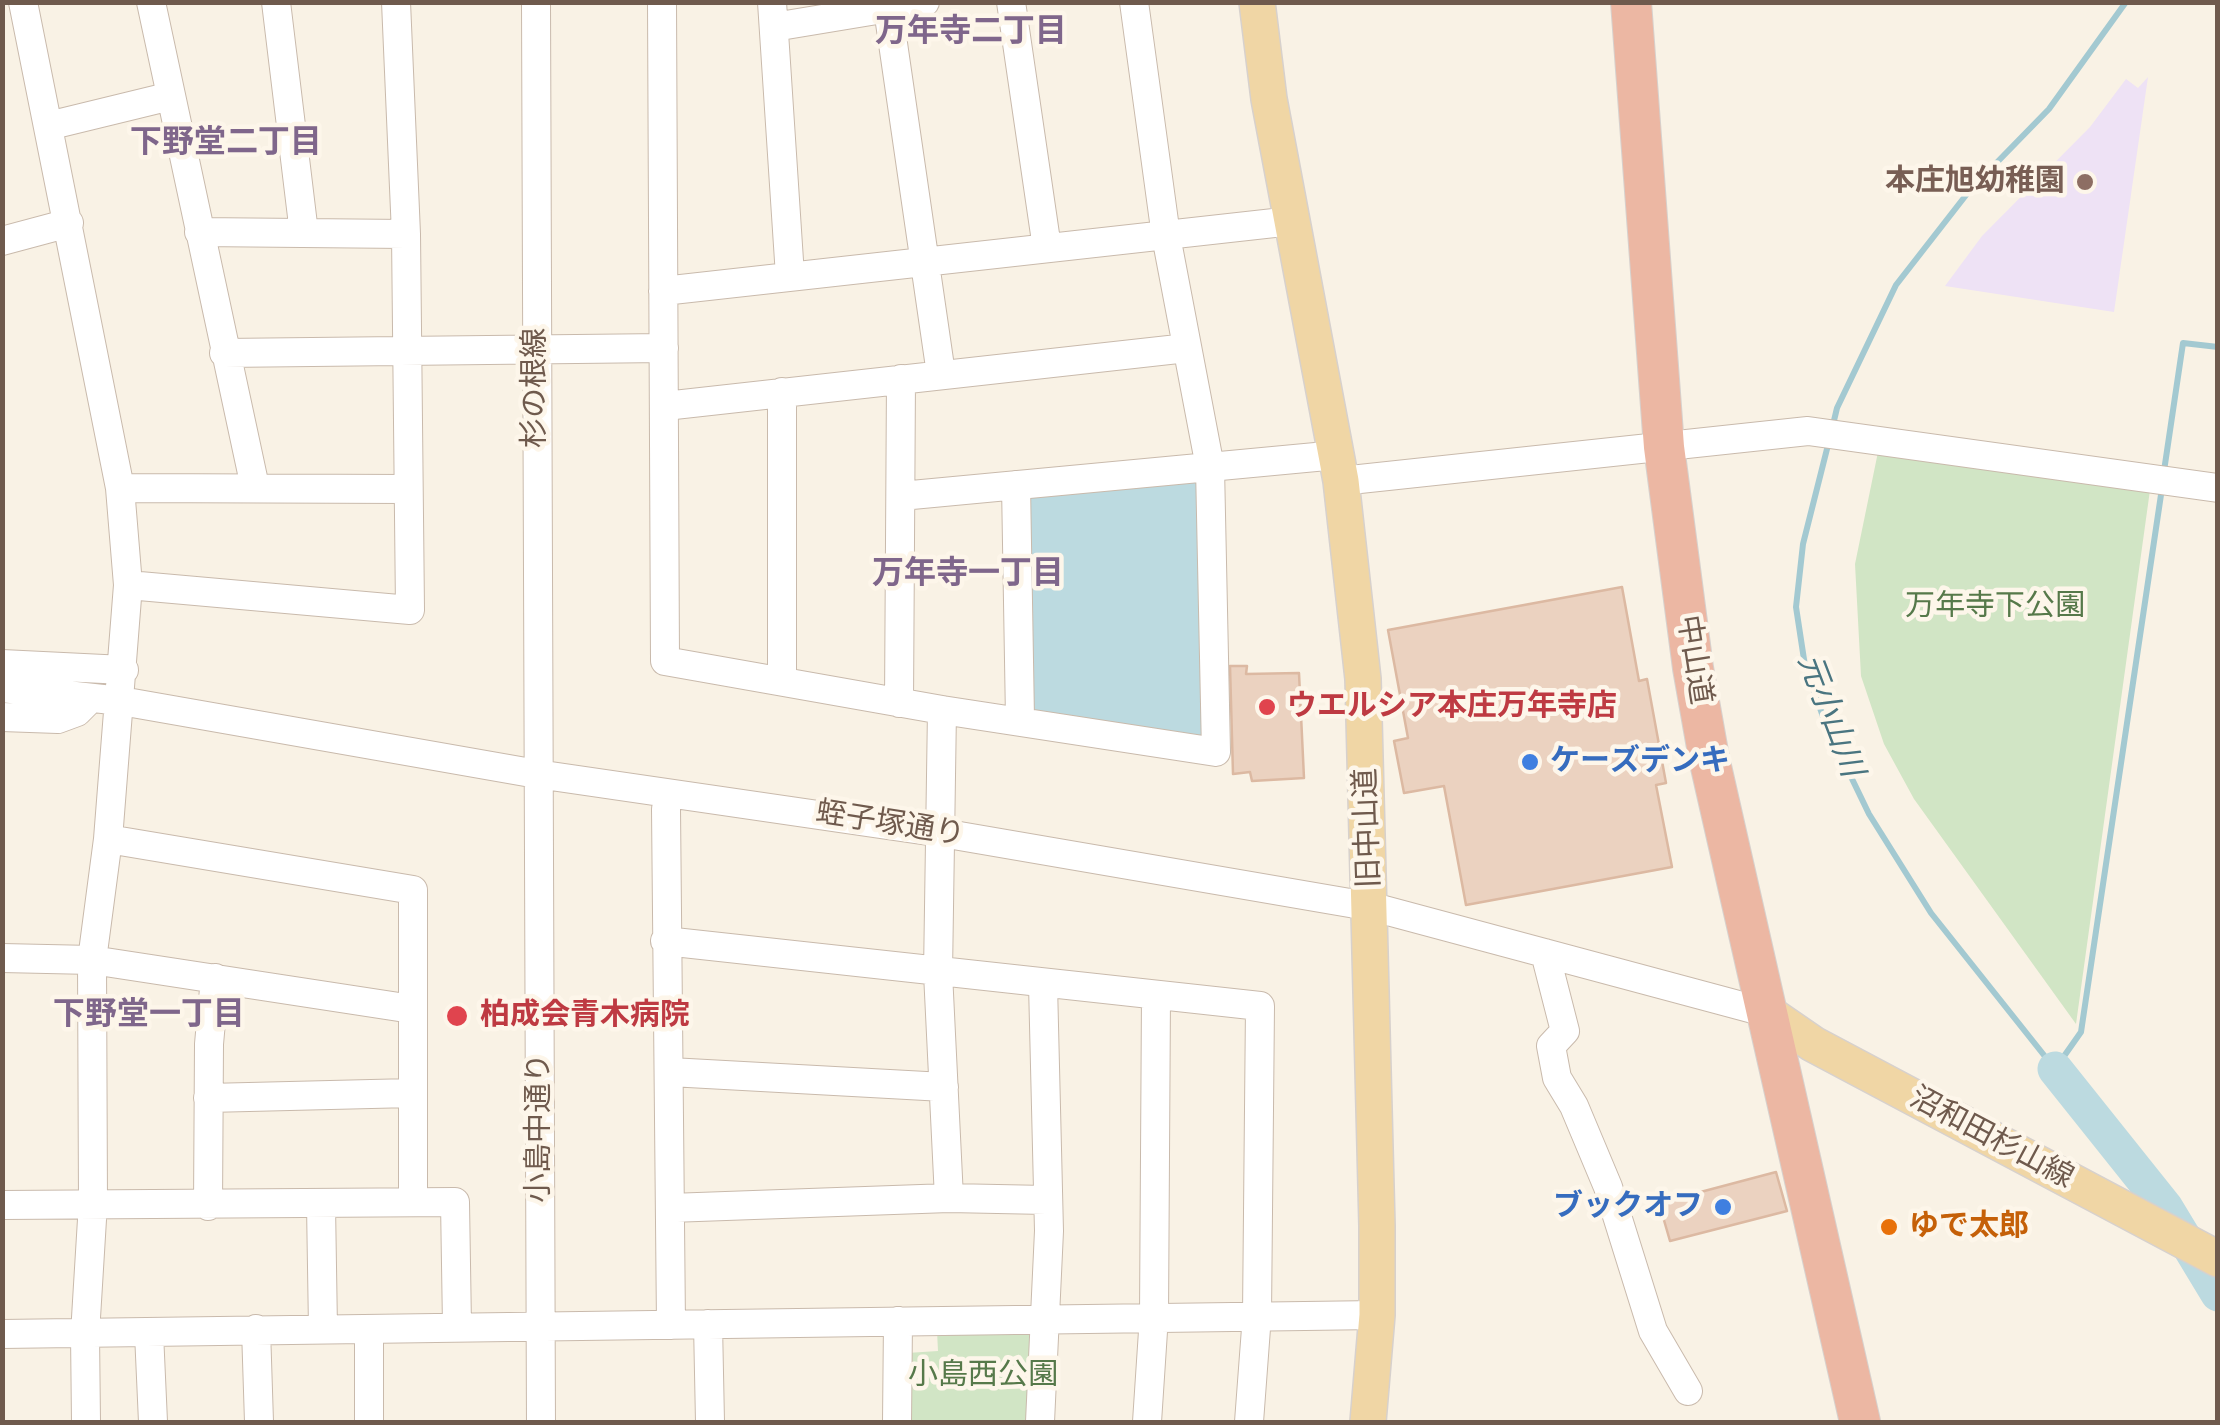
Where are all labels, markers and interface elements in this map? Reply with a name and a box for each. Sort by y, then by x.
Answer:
district label: 万年寺二丁目 [875,14,1067,52]
district label: 下野堂二丁目 [130,125,322,163]
place label: 本庄旭幼稚園 [1885,164,2065,200]
marker: 本庄旭幼稚園 [2074,171,2096,193]
street label: 杉の根線 [518,328,554,448]
district label: 万年寺一丁目 [872,556,1064,594]
park label: 万年寺下公園 [1905,589,2085,625]
street label: 中山道 [1668,613,1718,707]
water label: 元小山川 [1788,649,1870,783]
place label: ウエルシア本庄万年寺店 [1287,689,1617,725]
marker: ウエルシア本庄万年寺店 [1256,696,1278,718]
place label: ケーズデンキ [1550,744,1730,780]
marker: ケーズデンキ [1519,751,1541,773]
street label: 旧中山道 [1349,767,1389,889]
street label: 蛭子塚通り [813,795,967,855]
district label: 下野堂一丁目 [53,997,245,1035]
place label: 柏成会青木病院 [480,998,690,1034]
marker: 柏成会青木病院 [444,1003,470,1029]
street label: 小島中通り [522,1053,558,1203]
street label: 沼和田杉山線 [1903,1081,2079,1197]
place label: ブックオフ [1553,1189,1703,1225]
marker: ブックオフ [1712,1196,1734,1218]
place label: ゆで太郎 [1909,1209,2029,1245]
marker: ゆで太郎 [1878,1216,1900,1238]
park label: 小島西公園 [908,1358,1058,1394]

